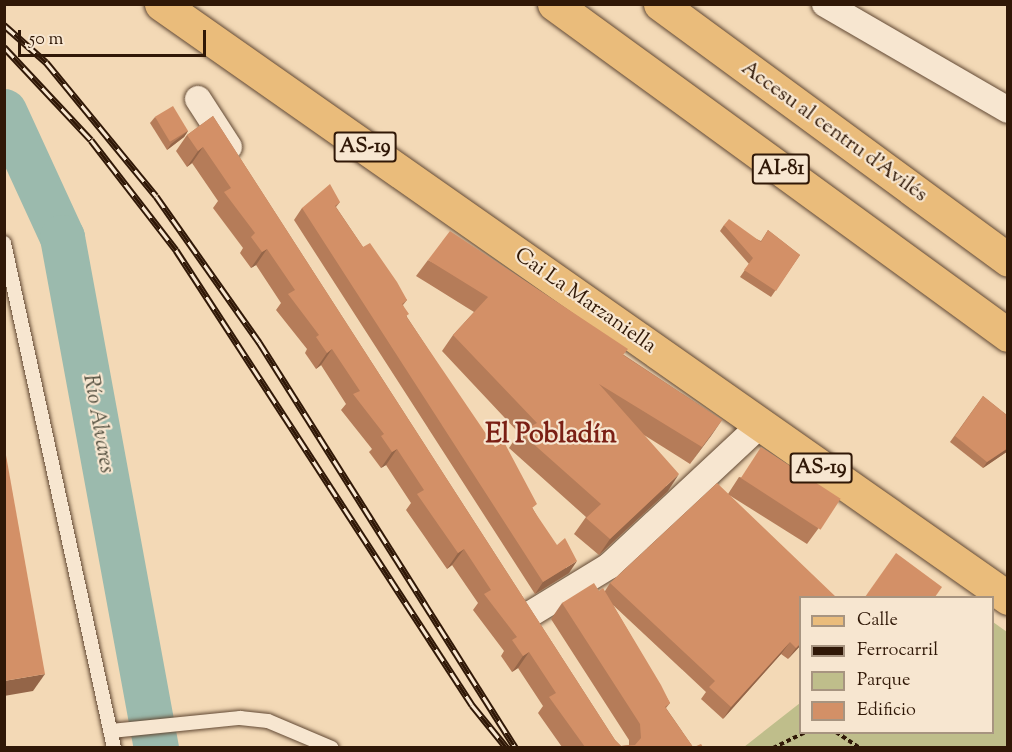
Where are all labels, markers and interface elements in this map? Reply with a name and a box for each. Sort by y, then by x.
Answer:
scale bar [21,18,208,56]
text: 50 m [29,27,63,53]
street label: Accesu al centru d'Avilés [736,56,932,208]
road number: AS-19 [334,130,397,164]
road number: AI-81 [751,152,811,186]
street label: Cai La Marzaniella [509,243,661,359]
water label: Río Alvares [75,373,119,475]
district label: El Pobladín [485,420,617,452]
road number: AS-19 [790,451,852,485]
legend [799,596,994,734]
text: Calle [857,608,898,634]
text: Ferrocarril [857,638,938,664]
text: Parque [857,668,910,694]
text: Edificio [857,698,916,724]

